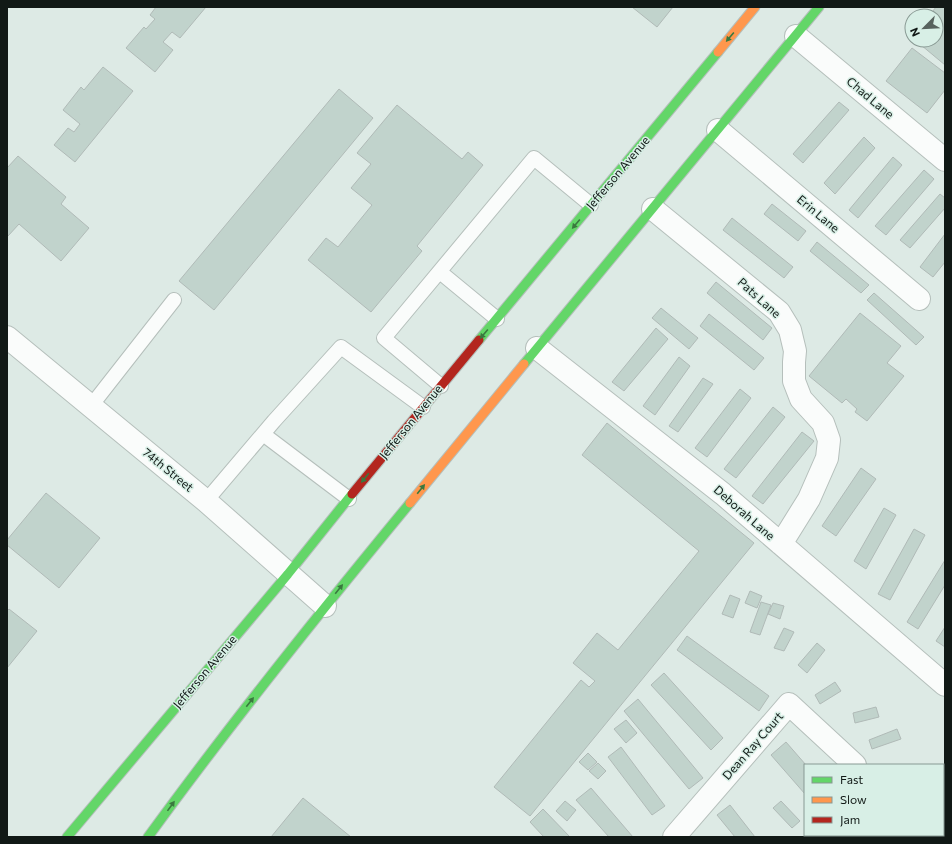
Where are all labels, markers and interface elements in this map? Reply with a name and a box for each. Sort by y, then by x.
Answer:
north arrow [904,8,944,48]
text: N [907,26,922,39]
one-way arrow [725,32,734,42]
street label: Chad Lane [844,74,897,121]
street label: Jefferson Avenue [583,133,653,212]
street label: Erin Lane [795,192,842,235]
one-way arrow [571,218,580,229]
street label: Pats Lane [735,274,784,320]
one-way arrow [479,329,488,340]
street label: Jefferson Avenue [376,381,445,462]
street label: 74th Street [141,445,197,494]
one-way arrow [361,472,370,483]
street label: Deborah Lane [711,482,778,542]
one-way arrow [417,483,426,494]
one-way arrow [334,584,343,595]
street label: Jefferson Avenue [170,632,240,711]
one-way arrow [245,697,254,708]
street label: Dean Ray Court [719,709,785,782]
legend [804,764,944,836]
text: Fast [840,772,863,786]
text: Slow [840,792,867,806]
one-way arrow [167,801,175,811]
text: Jam [840,812,860,827]

